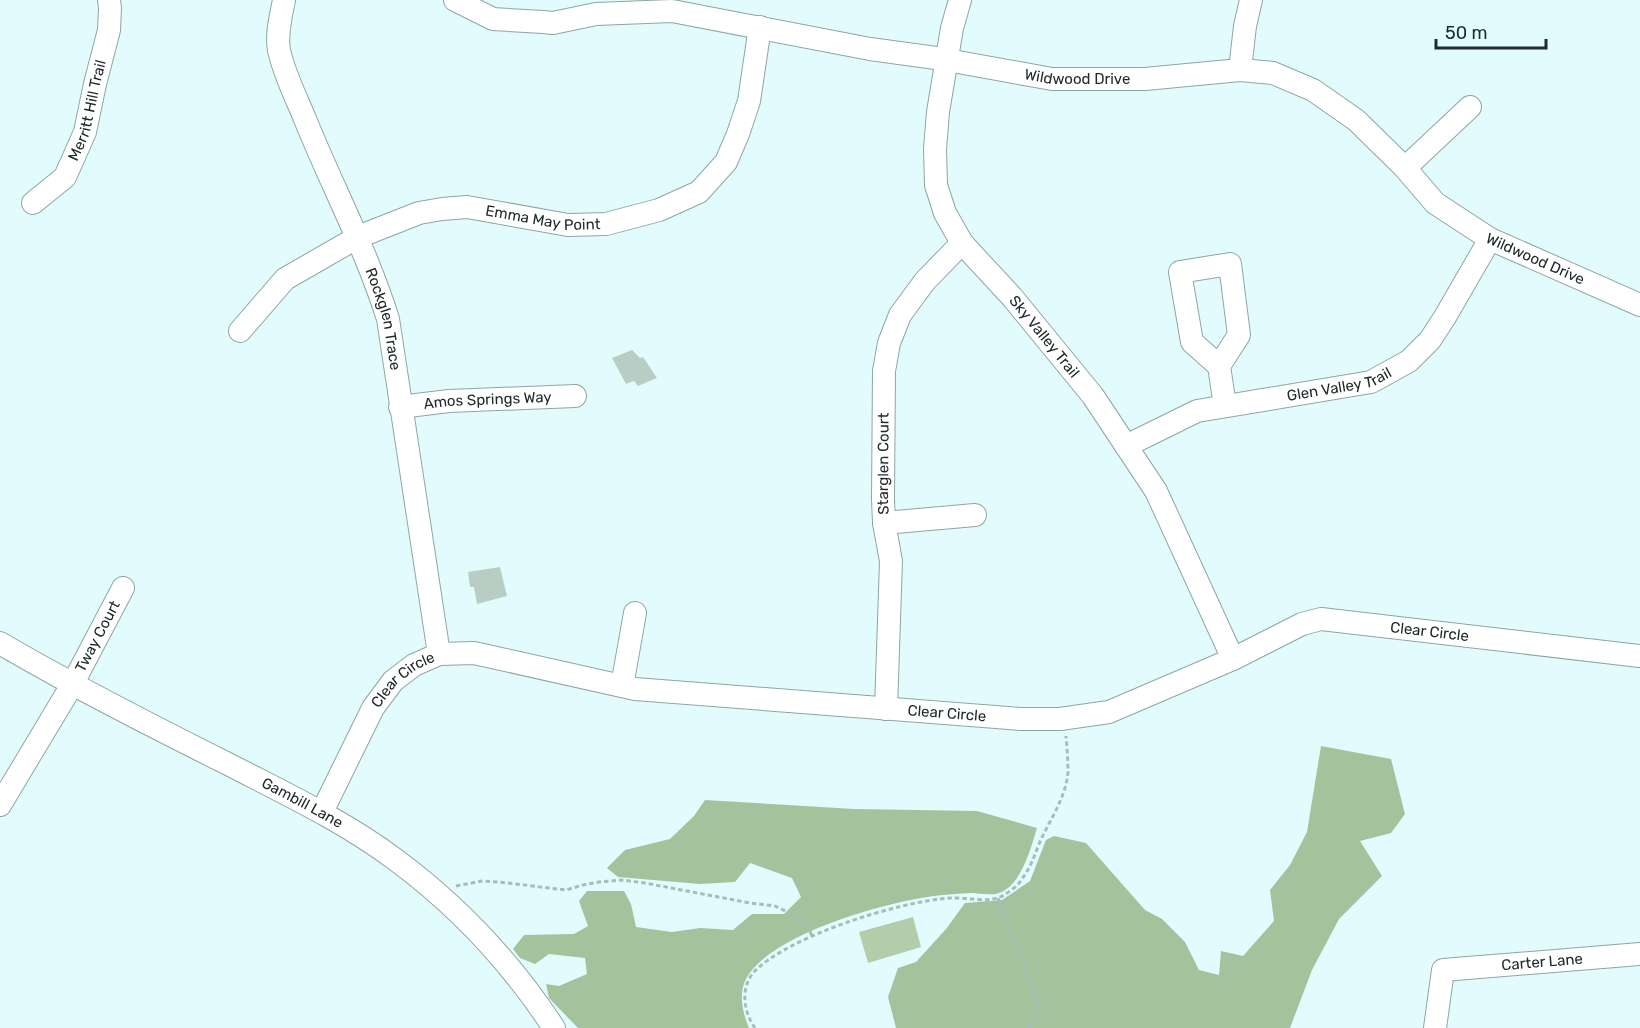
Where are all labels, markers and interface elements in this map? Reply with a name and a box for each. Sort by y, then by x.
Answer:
scale bar [1436,12,1546,50]
text: 50 m [1445,22,1488,44]
street label: Merritt Hill Trail [64,58,110,164]
street label: Wildwood Drive [1023,65,1130,88]
street label: Emma May Point [484,201,601,234]
street label: Wildwood Drive [1483,229,1587,288]
street label: Rockglen Trace [361,265,405,371]
street label: Sky Valley Trail [1005,292,1083,381]
street label: Glen Valley Trail [1286,363,1395,405]
street label: Amos Springs Way [423,388,552,413]
street label: Starglen Court [874,413,893,515]
street label: Tway Court [71,597,124,675]
street label: Clear Circle [1389,618,1470,645]
street label: Clear Circle [367,648,437,711]
street label: Clear Circle [907,701,987,725]
street label: Gambill Lane [259,774,346,832]
street label: Carter Lane [1501,950,1584,974]

